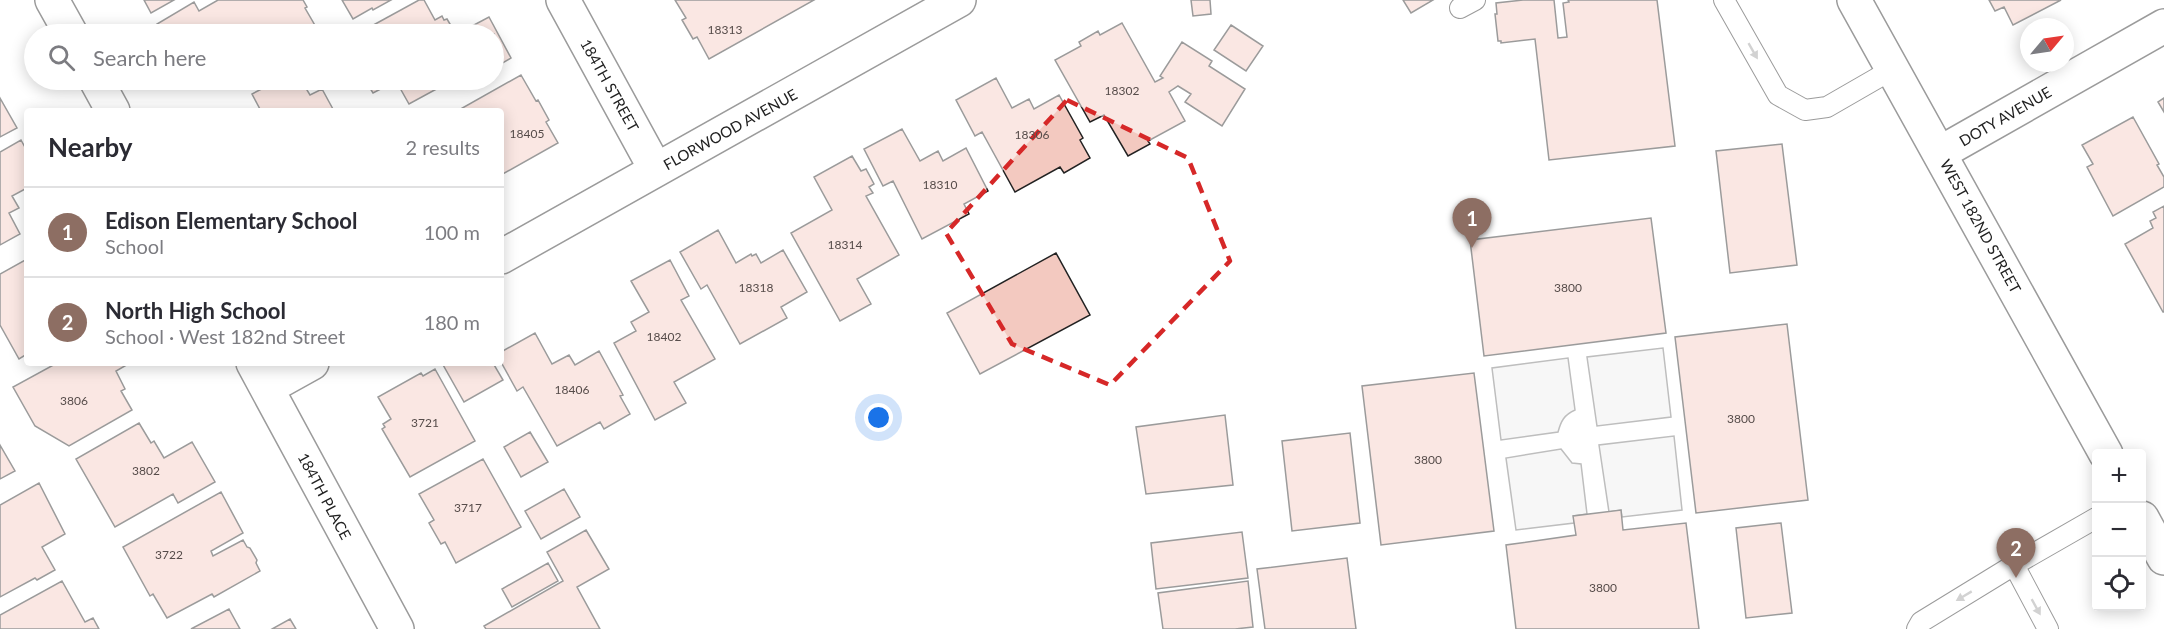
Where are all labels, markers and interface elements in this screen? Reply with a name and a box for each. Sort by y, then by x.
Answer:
north arrow [2020,18,2074,72]
house number: 18313 [708,22,742,37]
search box [24,24,504,90]
street label: 184TH STREET [577,36,643,134]
icon: search [45,41,78,74]
one-way arrow [1748,43,1758,60]
text: Search here [93,44,206,71]
street label: DOTY AVENUE [1956,82,2054,150]
house number: 18302 [1105,83,1139,98]
street label: FLORWOOD AVENUE [660,85,800,173]
house number: 18405 [510,126,544,141]
house number: 18306 [1015,127,1049,142]
text: Nearby [48,131,133,163]
text: 2 results [405,135,480,159]
street label: WEST 182ND STREET [1937,156,2025,296]
house number: 18310 [923,177,957,192]
pin: 1 [1452,198,1492,248]
text: Edison Elementary School [105,207,357,234]
text: 1 [62,220,73,244]
text: 100 m [424,220,480,244]
text: School [105,234,164,258]
house number: 18314 [828,237,862,252]
house number: 18318 [739,280,773,295]
house number: 3800 [1554,280,1582,295]
text: North High School [105,297,286,324]
text: 2 [62,310,73,334]
text: 180 m [424,310,480,334]
text: School · West 182nd Street [105,324,345,348]
house number: 18402 [647,329,681,344]
house number: 18406 [555,382,589,397]
house number: 3806 [60,393,88,408]
your location [864,403,893,432]
house number: 3800 [1727,411,1755,426]
house number: 3721 [411,415,439,430]
map controls [2092,449,2146,611]
button: + [2092,449,2146,503]
street label: 184TH PLACE [295,450,355,542]
house number: 3800 [1414,452,1442,467]
house number: 3802 [132,463,160,478]
house number: 3717 [454,500,482,515]
button: − [2092,503,2146,557]
pin: 2 [1996,528,2036,578]
house number: 3722 [155,547,183,562]
button: locate [2092,557,2146,611]
house number: 3800 [1589,580,1617,595]
one-way arrow [1956,590,1972,601]
one-way arrow [2031,598,2041,615]

